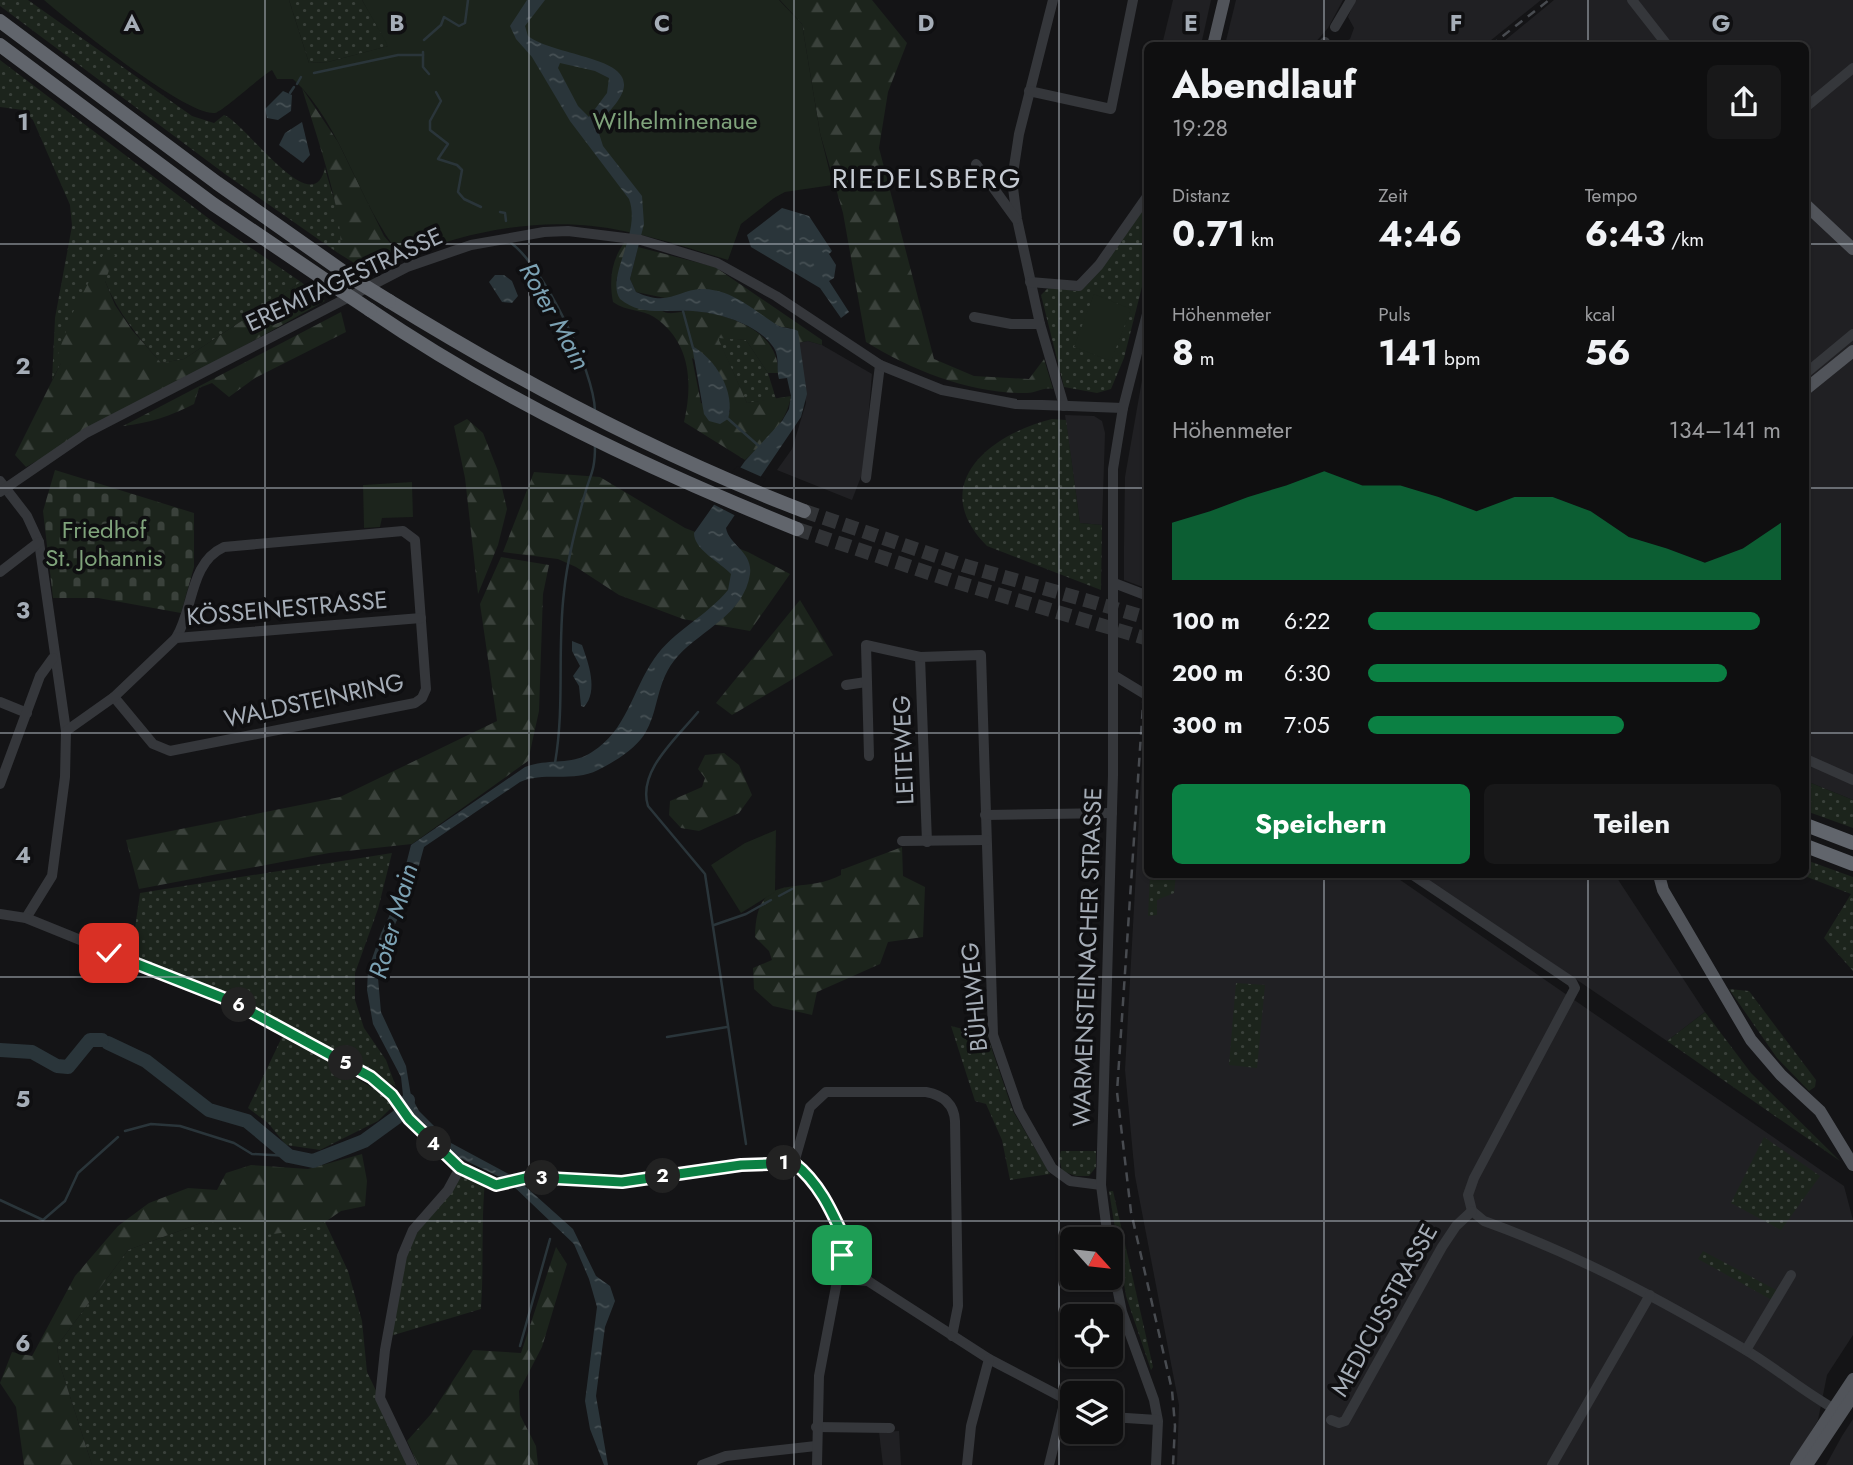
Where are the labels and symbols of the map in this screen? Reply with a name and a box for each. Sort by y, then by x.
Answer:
text: A [123,6,141,40]
text: B [389,6,405,40]
text: C [654,6,670,40]
text: D [918,6,935,40]
text: E [1184,6,1198,40]
text: F [1450,6,1462,40]
text: G [1712,6,1730,40]
park label: Wilhelminenaue [592,103,758,138]
text: 1 [17,105,29,139]
district label: RIEDELSBERG [832,158,1022,199]
street label: EREMITAGESTRASSE [240,218,448,340]
water label: Roter Main [510,255,600,377]
text: 2 [15,349,31,383]
park label: Friedhof St. Johannis [45,512,163,575]
street label: KÖSSEINESTRASSE [185,582,389,634]
text: 3 [16,593,30,627]
street label: WALDSTEINRING [221,664,407,736]
street label: LEITEWEG [884,695,922,805]
street label: WARMENSTEINACHER STRASSE [1064,787,1110,1127]
text: 4 [15,838,31,872]
water label: Roter Main [358,859,428,983]
pin [79,923,139,983]
street label: BÜHLWEG [952,941,996,1053]
pin: 6 [222,988,256,1023]
pin: 5 [328,1046,364,1080]
text: 5 [16,1082,30,1116]
pin: 4 [416,1126,452,1162]
pin: 1 [766,1146,802,1180]
pin: 2 [646,1158,680,1194]
pin: 3 [524,1160,560,1196]
street label: MEDICUSSTRASSE [1322,1217,1446,1403]
pin [812,1225,872,1285]
north arrow [1060,1227,1124,1290]
text: 6 [15,1326,31,1360]

